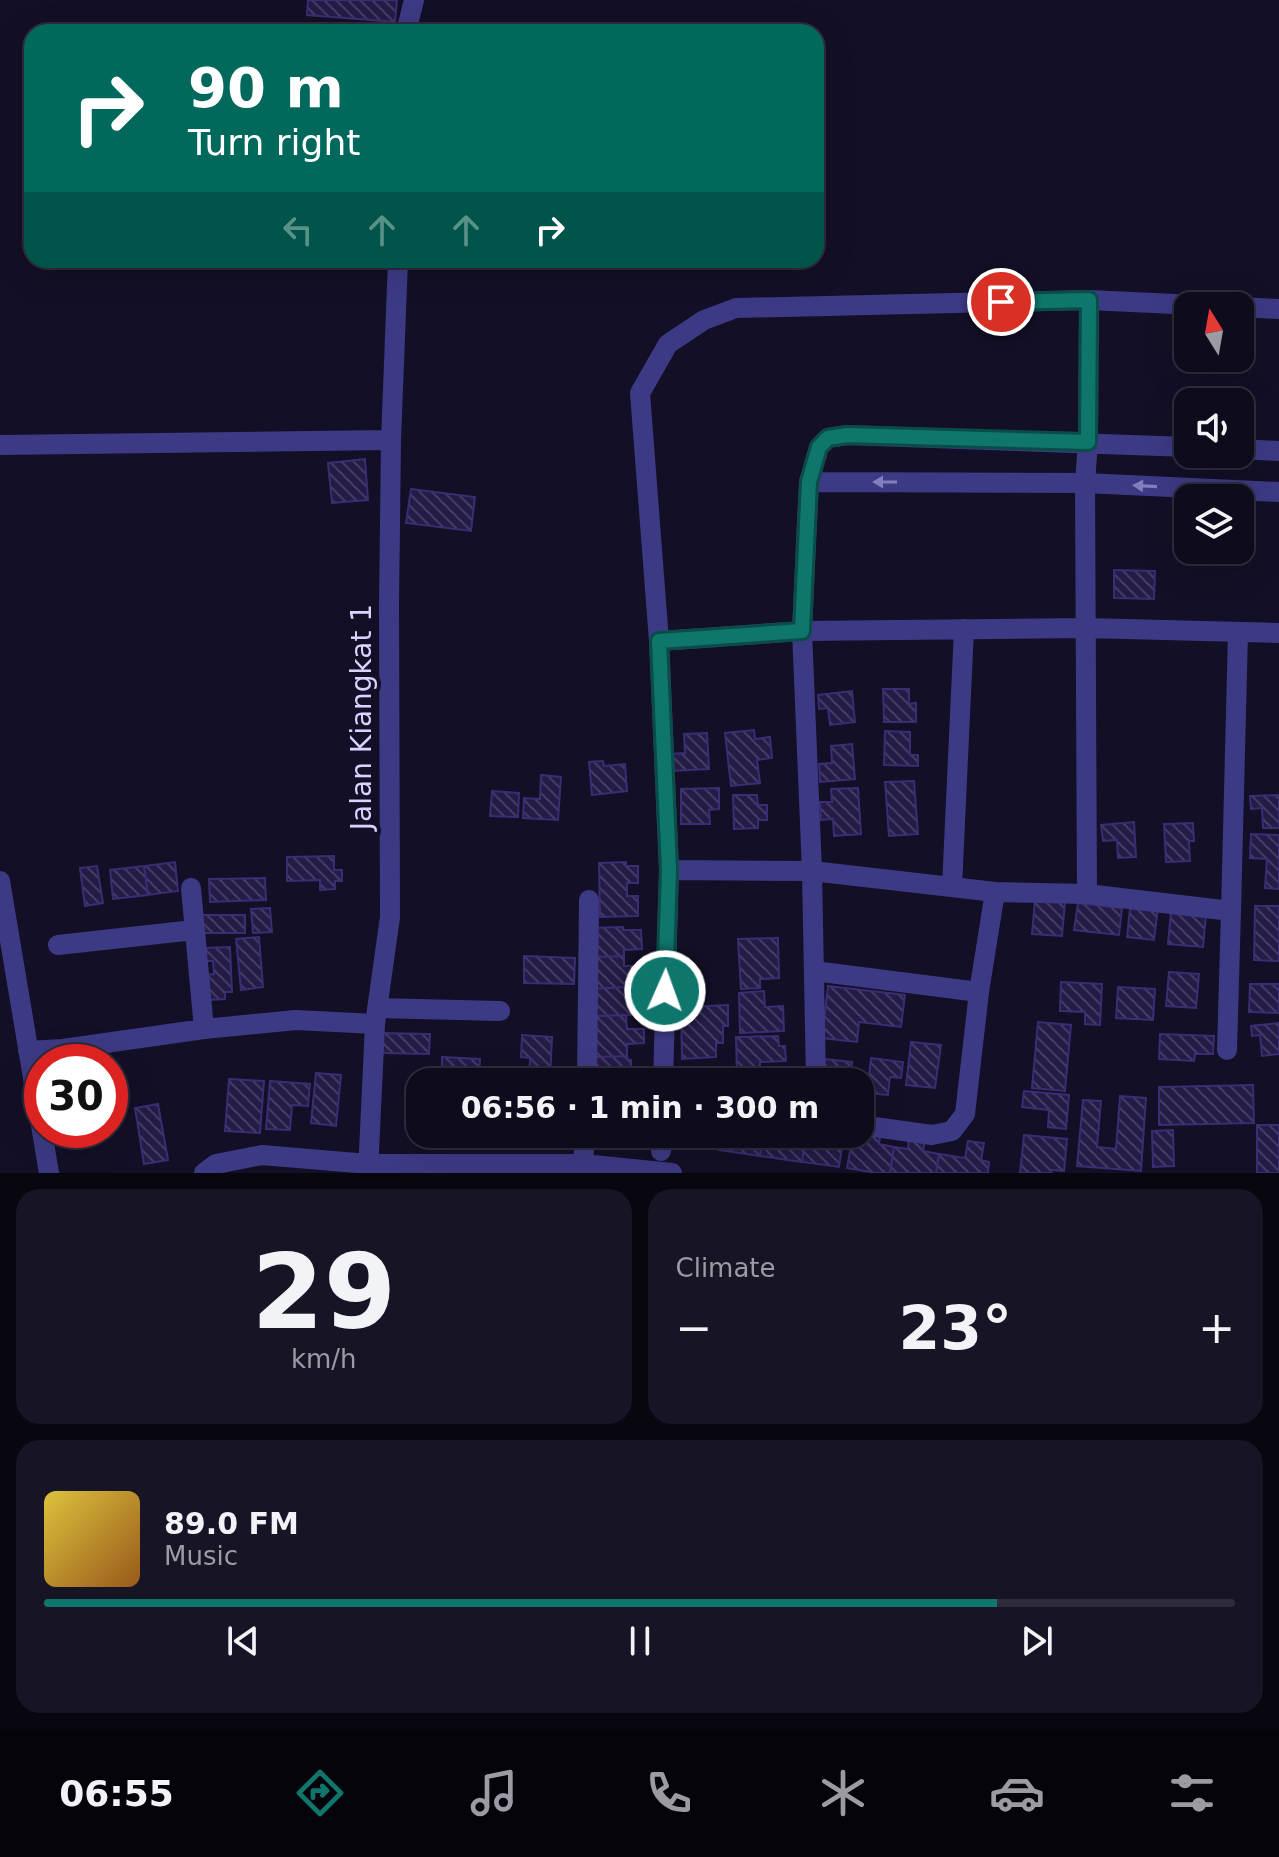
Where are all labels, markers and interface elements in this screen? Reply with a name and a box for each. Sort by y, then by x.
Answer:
text: 90 m [188,55,344,120]
icon: right [56,56,160,160]
text: Turn right [188,122,360,163]
icon: left [276,208,320,252]
icon: ahead [360,208,404,252]
icon: ahead [444,208,488,252]
icon: right [528,208,572,252]
pin [967,268,1035,336]
icon: arrive [979,280,1023,324]
north arrow [1174,292,1254,372]
map controls [1174,292,1254,564]
button: sound [1174,388,1254,468]
one-way arrow [872,476,897,488]
one-way arrow [1132,479,1157,492]
button: layers [1174,484,1254,564]
street label: Jalan Kiangkat 1 [345,604,378,832]
position arrow [623,949,707,1033]
speed limit sign: 30 [24,1044,128,1148]
text: 06:56 · 1 min · 300 m [461,1090,819,1125]
text: 29 [251,1231,396,1353]
text: Climate [676,1253,776,1283]
text: 23° [899,1293,1012,1363]
text: − [676,1302,712,1353]
text: + [1198,1302,1235,1353]
text: km/h [291,1344,357,1374]
text: 89.0 FM [164,1506,299,1541]
text: Music [164,1541,238,1571]
icon: previous [221,1619,265,1663]
icon: pause [618,1619,662,1663]
icon: next [1015,1619,1059,1663]
icon: directions [292,1765,348,1821]
icon: music [466,1765,522,1821]
icon: phone [641,1765,697,1821]
icon: climate [815,1765,871,1821]
icon: car [989,1765,1045,1821]
icon: filters [1164,1765,1220,1821]
text: 06:55 [59,1773,174,1814]

